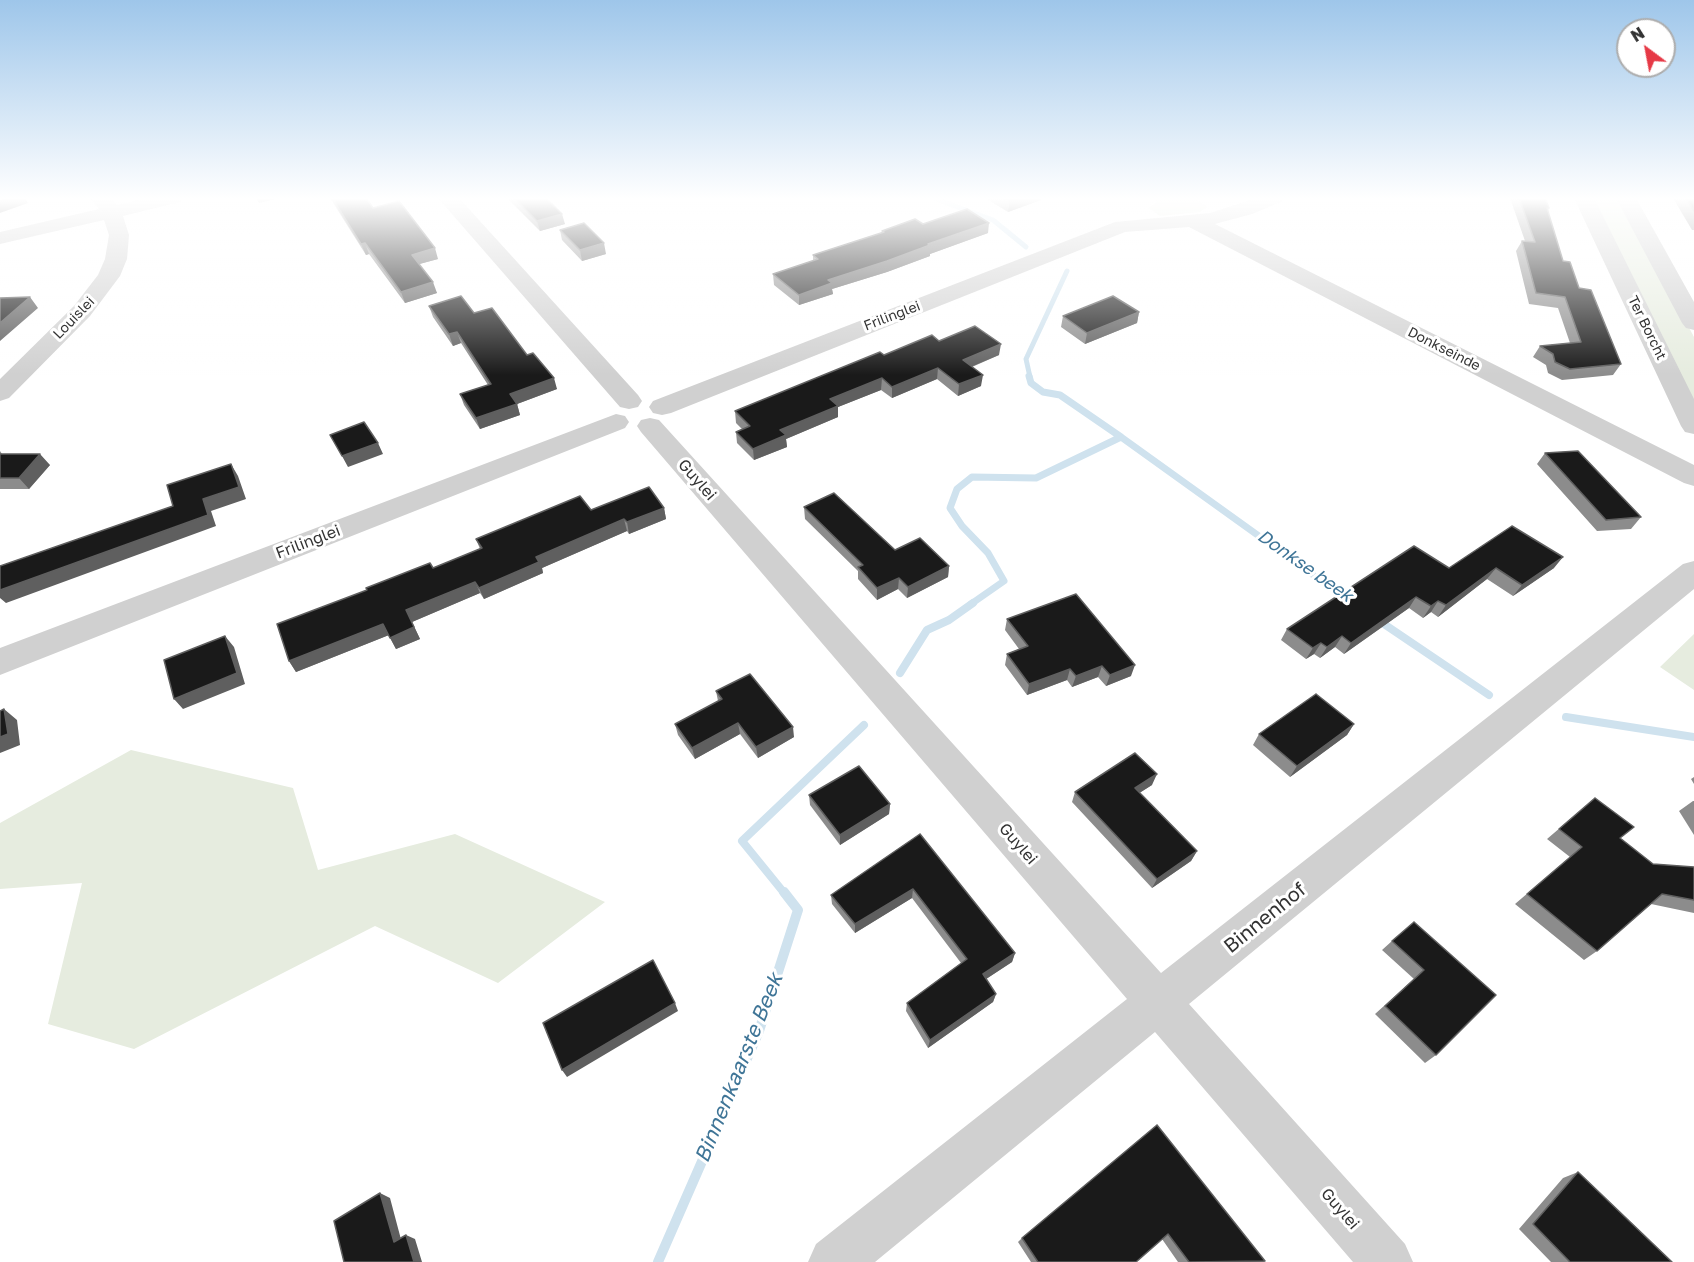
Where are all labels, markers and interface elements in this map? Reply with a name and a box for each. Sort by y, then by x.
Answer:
north arrow [1616,18,1676,78]
text: N [1627,23,1648,46]
street label: Louislei [50,293,98,343]
street label: Ter Borcht [1624,293,1670,363]
street label: Frilinglei [861,298,923,334]
street label: Donkseinde [1405,324,1483,374]
street label: Guylei [674,455,720,505]
street label: Frilinglei [273,521,343,563]
water label: Donkse beek [1253,525,1357,607]
street label: Guylei [995,819,1041,869]
street label: Binnenhof [1219,878,1311,958]
water label: Binnenkaarste Beek [690,970,788,1166]
street label: Guylei [1317,1184,1363,1234]

